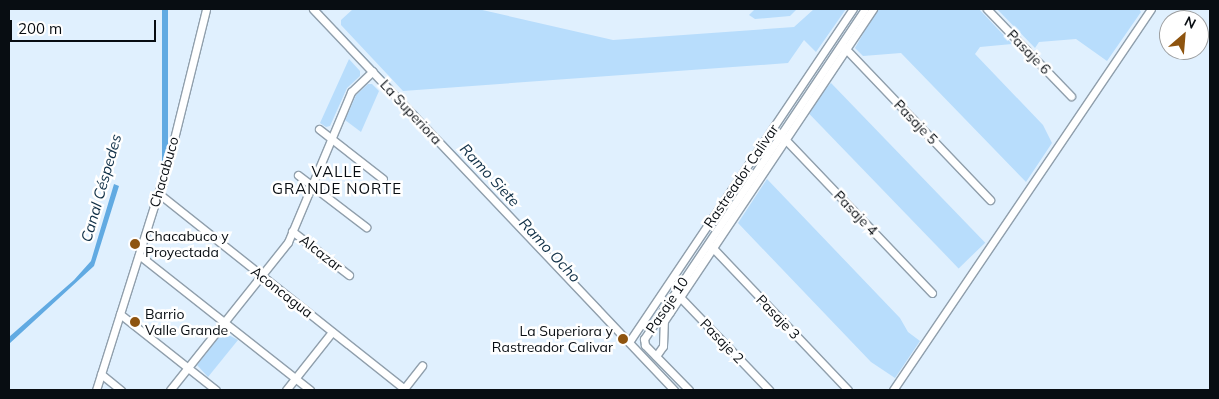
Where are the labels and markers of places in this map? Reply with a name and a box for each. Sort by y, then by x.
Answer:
place label: Chacabuco y Proyectada [145,228,229,260]
marker: Chacabuco y Proyectada [129,238,141,250]
place label: Barrio Valle Grande [145,306,228,338]
marker: Barrio Valle Grande [129,316,141,328]
place label: La Superiora y Rastreador Calivar [492,323,613,356]
marker: La Superiora y Rastreador Calivar [617,333,629,345]

